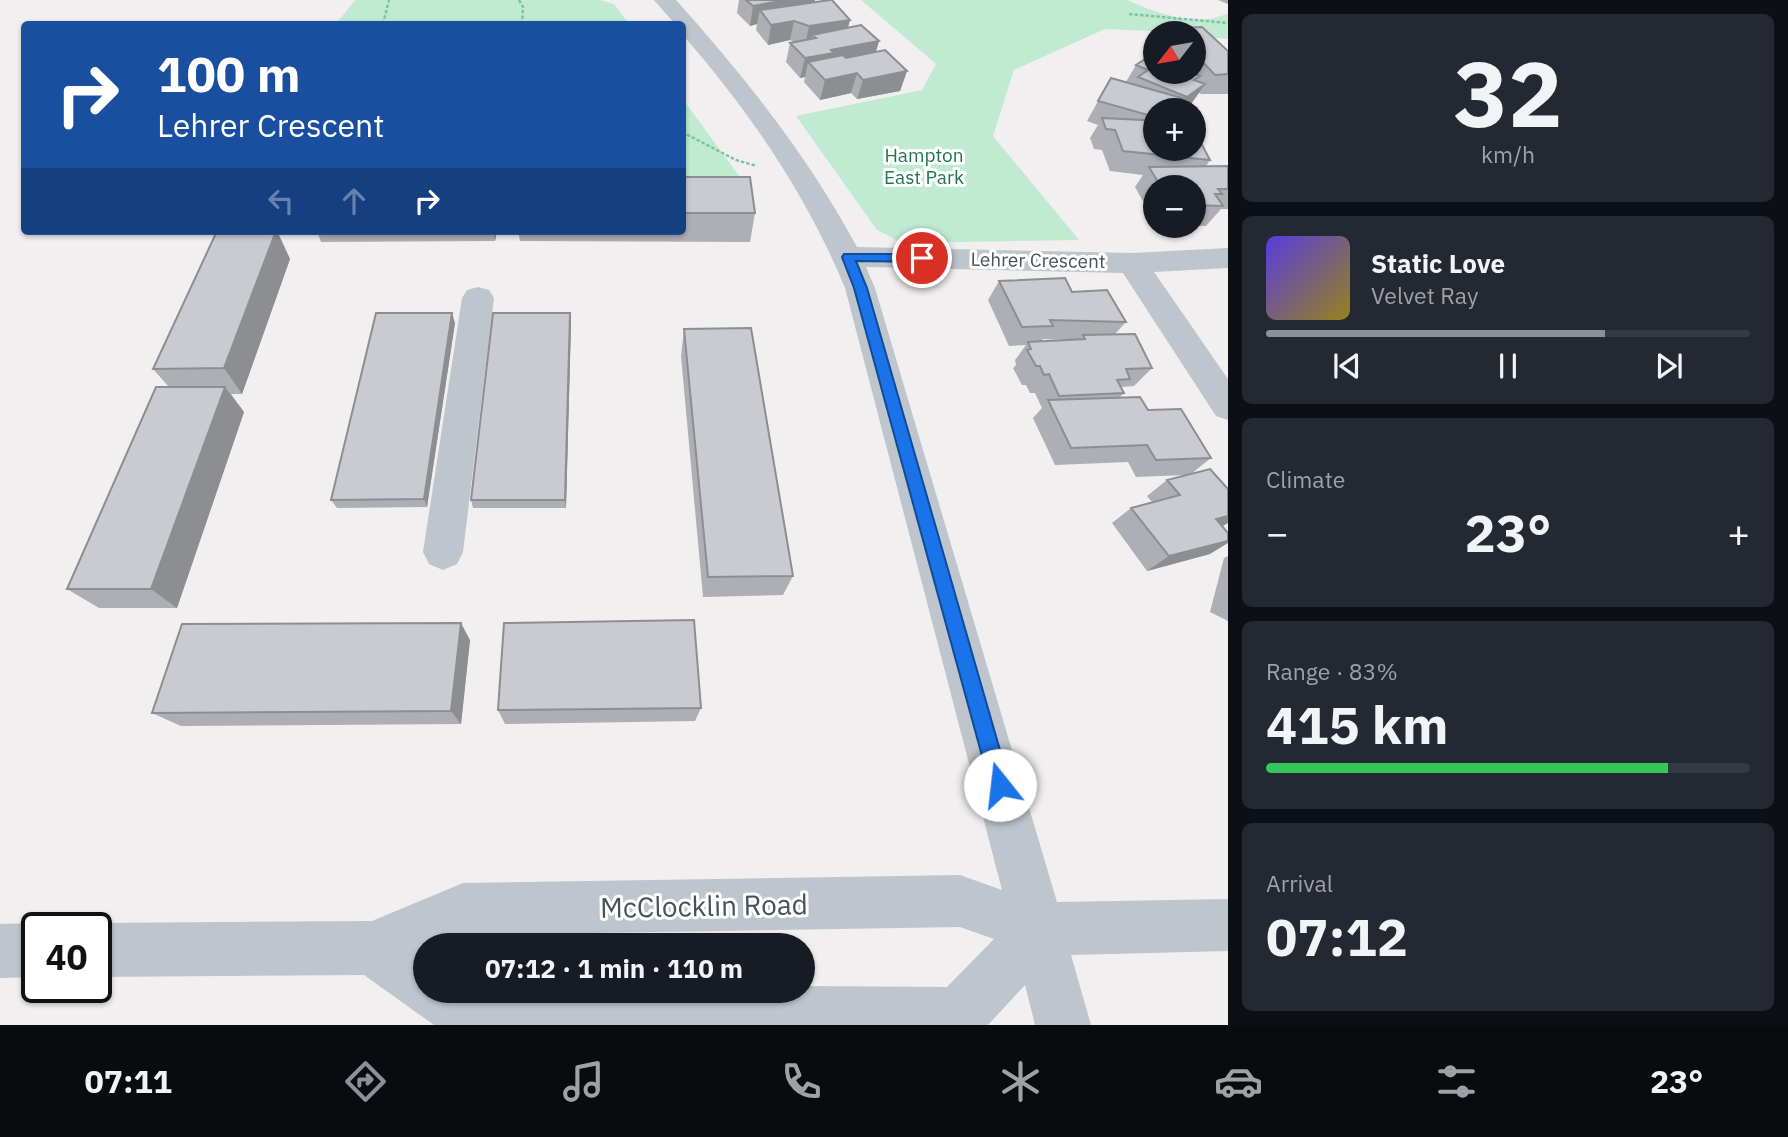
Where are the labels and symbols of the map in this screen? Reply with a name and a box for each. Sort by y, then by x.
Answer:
north arrow [1143,21,1206,84]
park label: Hampton East Park [884,143,964,189]
pin [892,228,952,288]
street label: Lehrer Crescent [970,247,1106,273]
position arrow [963,748,1037,822]
street label: McClocklin Road [600,885,808,926]
speed limit sign: 40 [21,912,112,1003]

